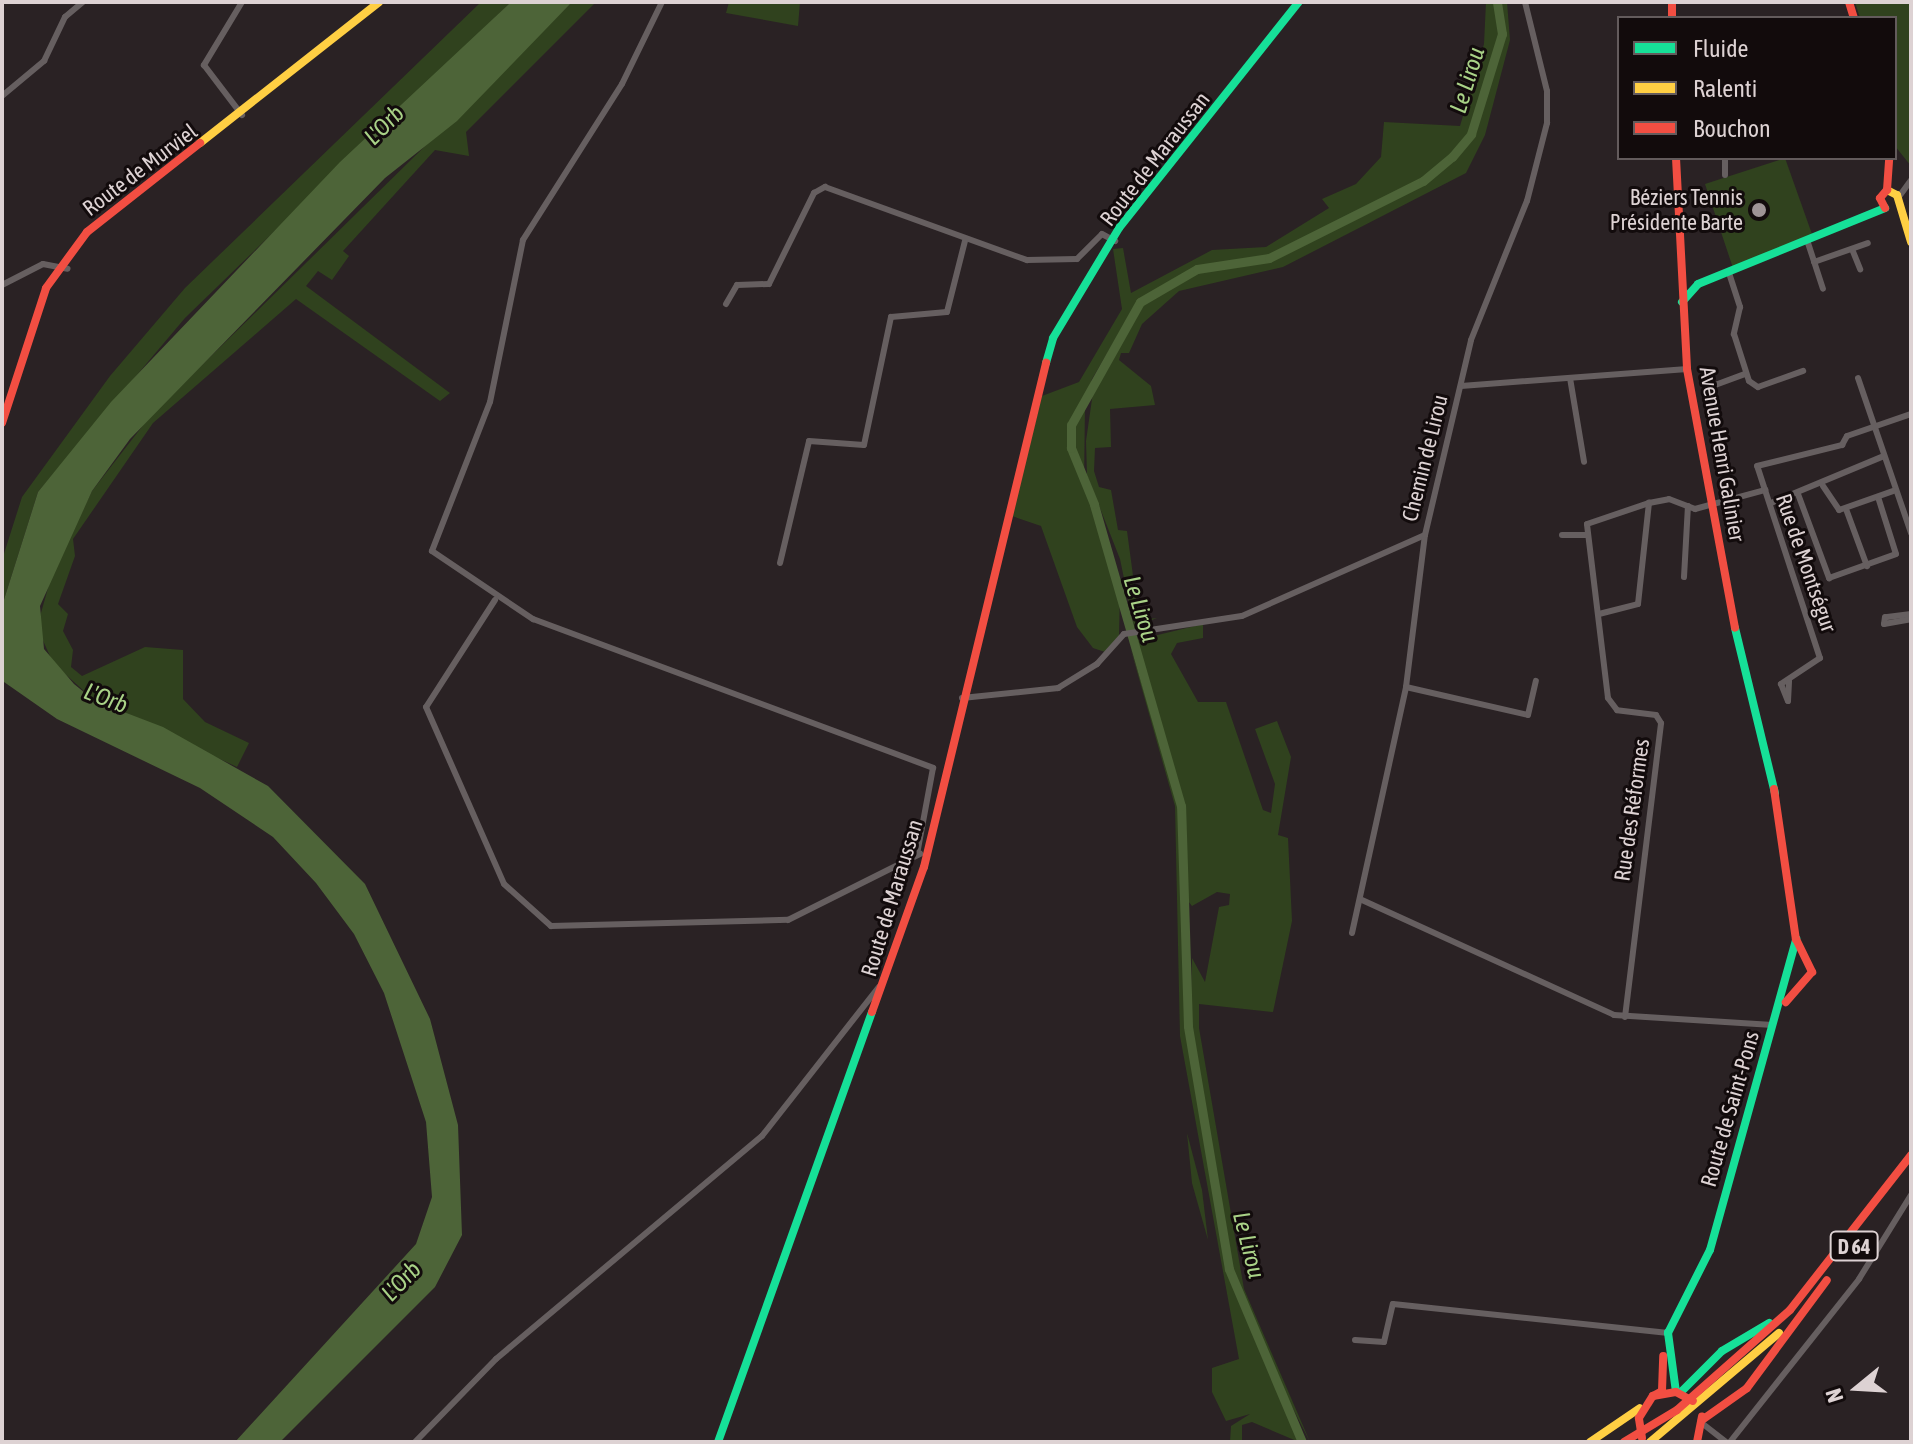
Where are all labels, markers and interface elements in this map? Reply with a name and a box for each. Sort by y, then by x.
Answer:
legend [1617,16,1897,160]
text: Fluide [1693,35,1748,62]
water label: Le Lirou [1443,44,1491,116]
text: Ralenti [1693,75,1757,102]
street label: Route de Maraussan [1094,87,1216,231]
water label: L'Orb [358,99,410,151]
text: Bouchon [1693,115,1771,142]
street label: Route de Murviel [78,118,202,222]
place label: Béziers Tennis Présidente Barte [1610,184,1743,236]
marker: Béziers Tennis Présidente Barte [1750,201,1768,219]
street label: Avenue Henri Galinier [1694,365,1750,543]
street label: Chemin de Lirou [1397,392,1453,524]
street label: Rue de Montségur [1770,490,1842,636]
water label: Le Lirou [1117,573,1165,645]
water label: L'Orb [80,677,132,719]
street label: Rue des Réformes [1609,737,1655,883]
street label: Route de Maraussan [856,816,928,980]
street label: Route de Saint-Pons [1695,1028,1765,1190]
water label: Le Lirou [1227,1209,1271,1281]
road number: D 64 [1828,1230,1880,1262]
water label: L'Orb [375,1255,427,1307]
north arrow [1817,1348,1897,1428]
text: N [1820,1385,1849,1406]

